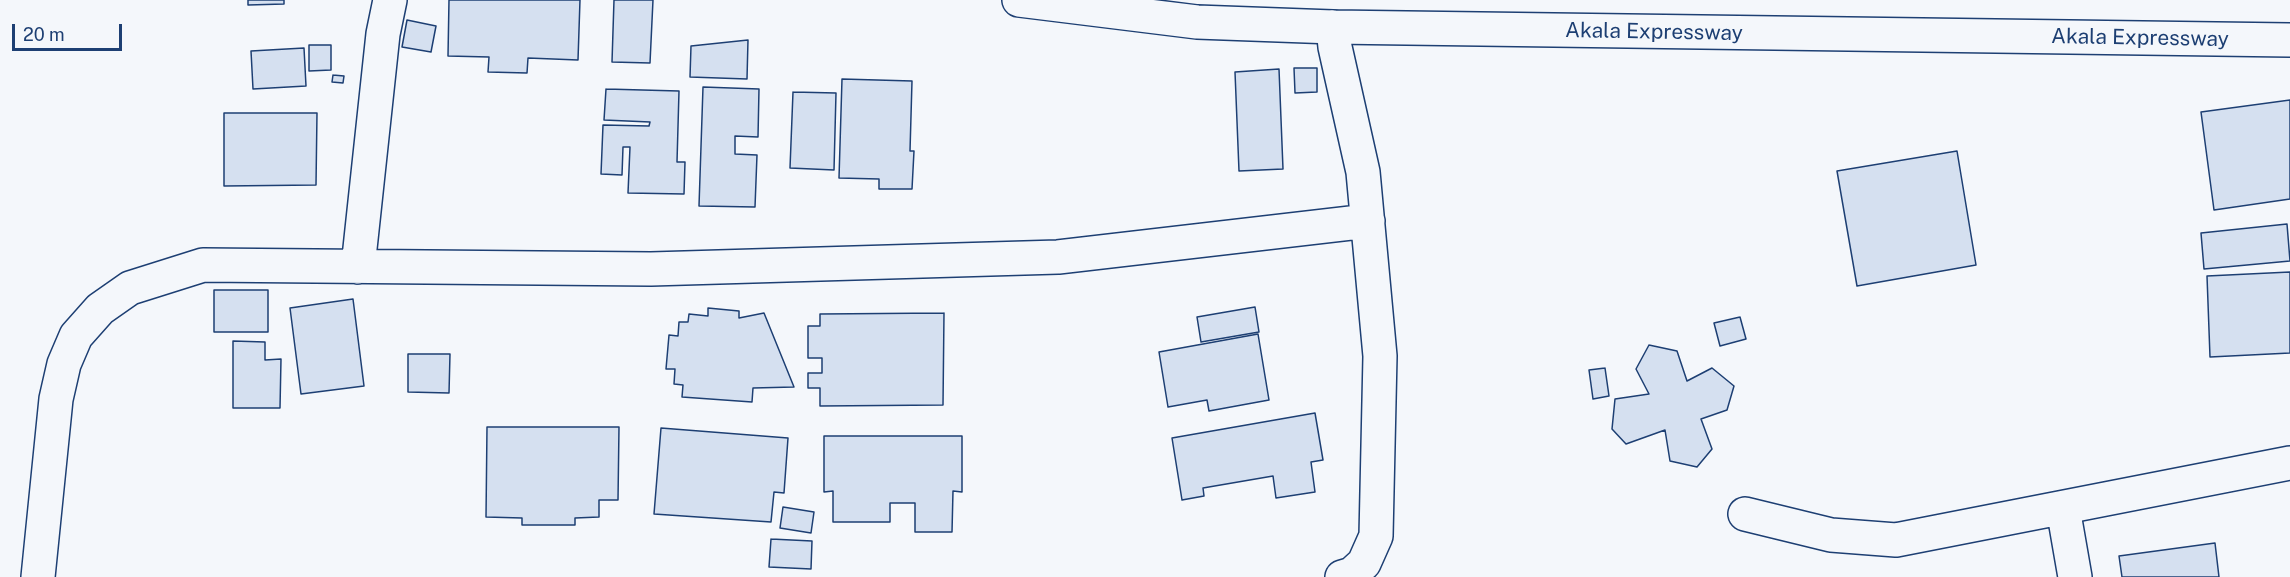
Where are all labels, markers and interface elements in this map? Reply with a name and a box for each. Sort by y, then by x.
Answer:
scale bar [15,12,124,50]
street label: Akala Expressway [1565,18,1743,46]
text: 20 m [23,24,65,45]
street label: Akala Expressway [2051,24,2229,52]

